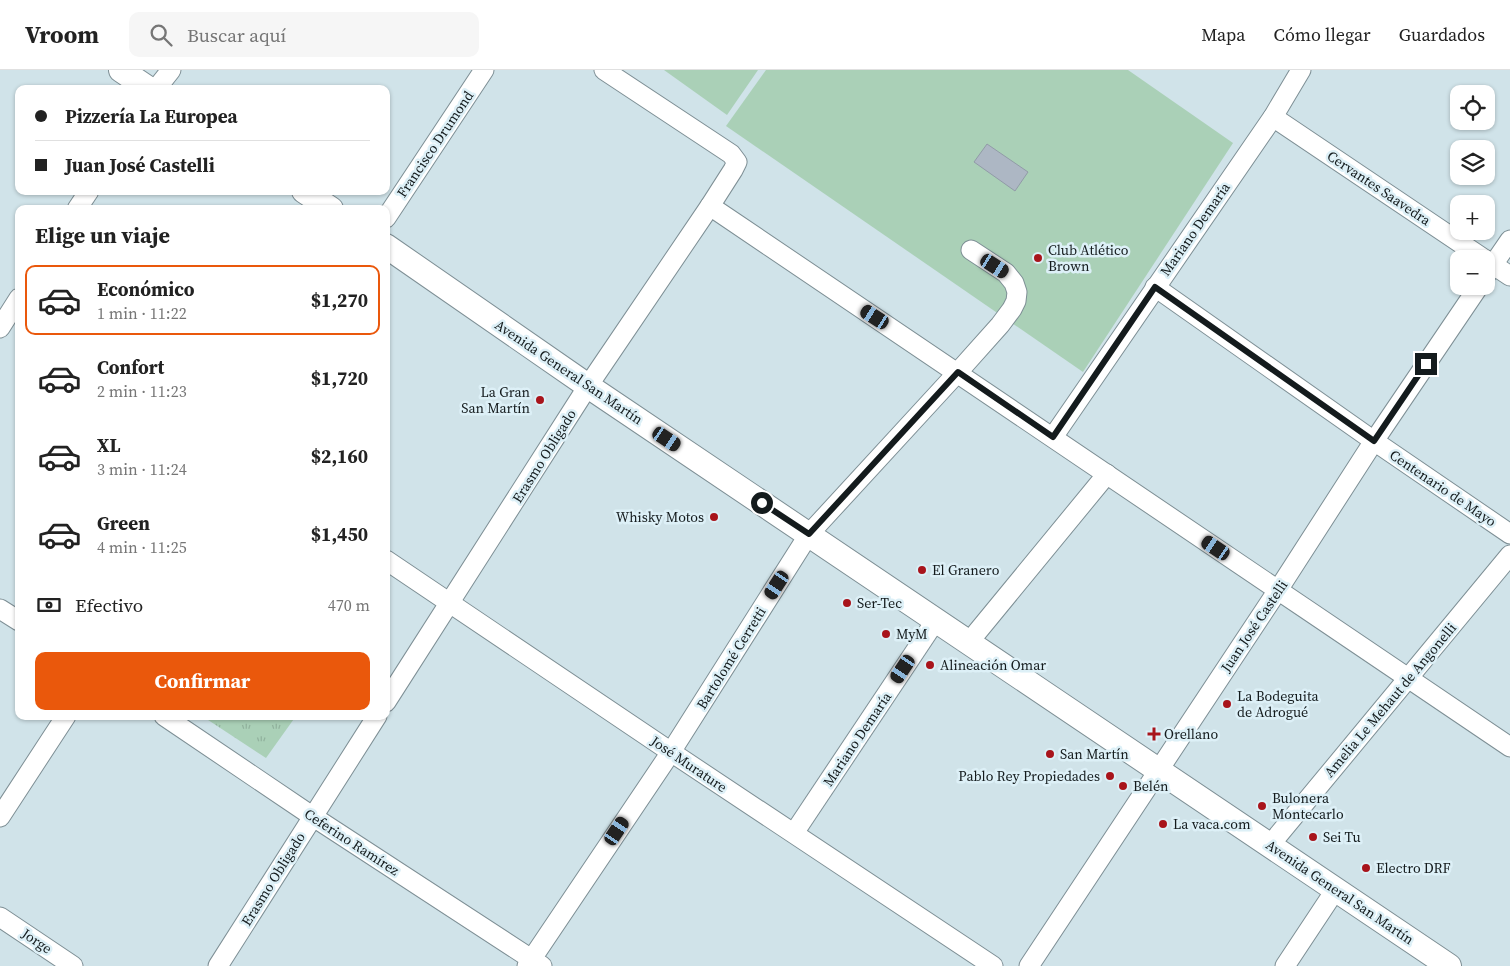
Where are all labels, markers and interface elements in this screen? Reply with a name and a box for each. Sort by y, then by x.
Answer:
search box [129,12,479,57]
text: Vroom [25,18,99,51]
icon: search [147,21,175,49]
text: Buscar aquí [187,22,286,48]
text: Mapa [1201,22,1246,47]
text: Cómo llegar [1274,22,1371,47]
text: Guardados [1399,22,1485,47]
map controls [1450,85,1495,295]
button: locate [1450,85,1495,130]
street label: Francisco Drumond [392,87,478,201]
text: Pizzería La Europea [65,103,238,129]
button: layers [1450,140,1495,185]
street label: Cervantes Saavedra [1323,146,1436,231]
text: Juan José Castelli [65,152,215,178]
street label: Mariano Demaría [1155,178,1235,280]
button: + [1450,195,1495,240]
text: Elige un viaje [35,220,170,250]
place label: Club Atlético Brown [1048,240,1129,276]
button: − [1450,250,1495,295]
car [978,252,1011,280]
marker: Club Atlético Brown [1032,252,1044,264]
text: Económico [97,276,195,302]
icon: car [37,278,82,323]
text: $1,270 [311,287,368,313]
text: 1 min · 11:22 [97,302,187,324]
car [858,303,891,331]
street label: Avenida General San Martín [491,315,647,429]
route end [1415,353,1437,375]
text: Confort [97,354,164,380]
icon: car [37,356,82,401]
text: $1,720 [311,365,368,391]
text: 2 min · 11:23 [97,380,187,402]
place label: La Gran San Martín [461,382,531,418]
marker: La Gran San Martín [534,394,546,406]
street label: Erasmo Obligado [507,405,581,507]
car [650,424,683,454]
text: XL [97,432,120,458]
icon: car [37,434,82,479]
text: $2,160 [311,443,368,469]
street label: Centenario de Mayo [1386,445,1501,531]
text: 3 min · 11:24 [97,458,187,480]
route start [751,492,773,514]
place label: Whisky Motos [616,507,704,527]
text: Green [97,510,150,536]
marker: Whisky Motos [708,511,720,523]
icon: car [37,512,82,557]
text: $1,450 [311,521,368,547]
car [1199,533,1232,563]
text: 4 min · 11:25 [97,536,187,558]
place label: El Granero [932,560,1000,580]
marker: El Granero [916,564,928,576]
car [762,568,791,602]
street label: Juan José Castelli [1215,576,1292,677]
icon: cash [35,591,63,619]
text: Efectivo [75,592,143,618]
place label: Ser-Tec [857,593,902,613]
text: 470 m [328,594,370,616]
marker: Ser-Tec [841,597,853,609]
street label: Bartolomé Cerretti [691,603,771,713]
street label: Amelia Le Mehaut de Angonelli [1319,618,1461,782]
place label: MyM [896,624,928,644]
marker: MyM [880,628,892,640]
button: Confirmar [35,652,370,710]
car [888,652,917,686]
place label: Alineación Omar [940,655,1046,675]
marker: Alineación Omar [924,659,936,671]
place label: La Bodeguita de Adrogué [1237,686,1319,722]
street label: Mariano Demaría [818,687,897,790]
marker: La Bodeguita de Adrogué [1221,698,1233,710]
place label: Orellano [1164,724,1218,744]
marker: Orellano [1148,728,1160,740]
street label: José Murature [646,731,731,797]
place label: San Martín [1060,744,1129,764]
marker: San Martín [1044,748,1056,760]
place label: Pablo Rey Propiedades [958,766,1100,786]
marker: Pablo Rey Propiedades [1104,770,1116,782]
place label: Belén [1133,776,1169,796]
marker: Belén [1117,780,1129,792]
place label: Bulonera Montecarlo [1272,788,1344,824]
marker: Bulonera Montecarlo [1256,800,1268,812]
street label: Ceferino Ramírez [301,804,404,881]
car [602,814,631,848]
place label: La vaca.com [1173,814,1251,834]
marker: La vaca.com [1157,818,1169,830]
place label: Sei Tu [1323,827,1361,847]
street label: Erasmo Obligado [236,828,310,930]
marker: Sei Tu [1307,831,1319,843]
street label: Avenida General San Martín [1262,835,1418,949]
place label: Electro DRF [1376,858,1451,878]
marker: Electro DRF [1360,862,1372,874]
street label: Jorge [17,923,56,958]

